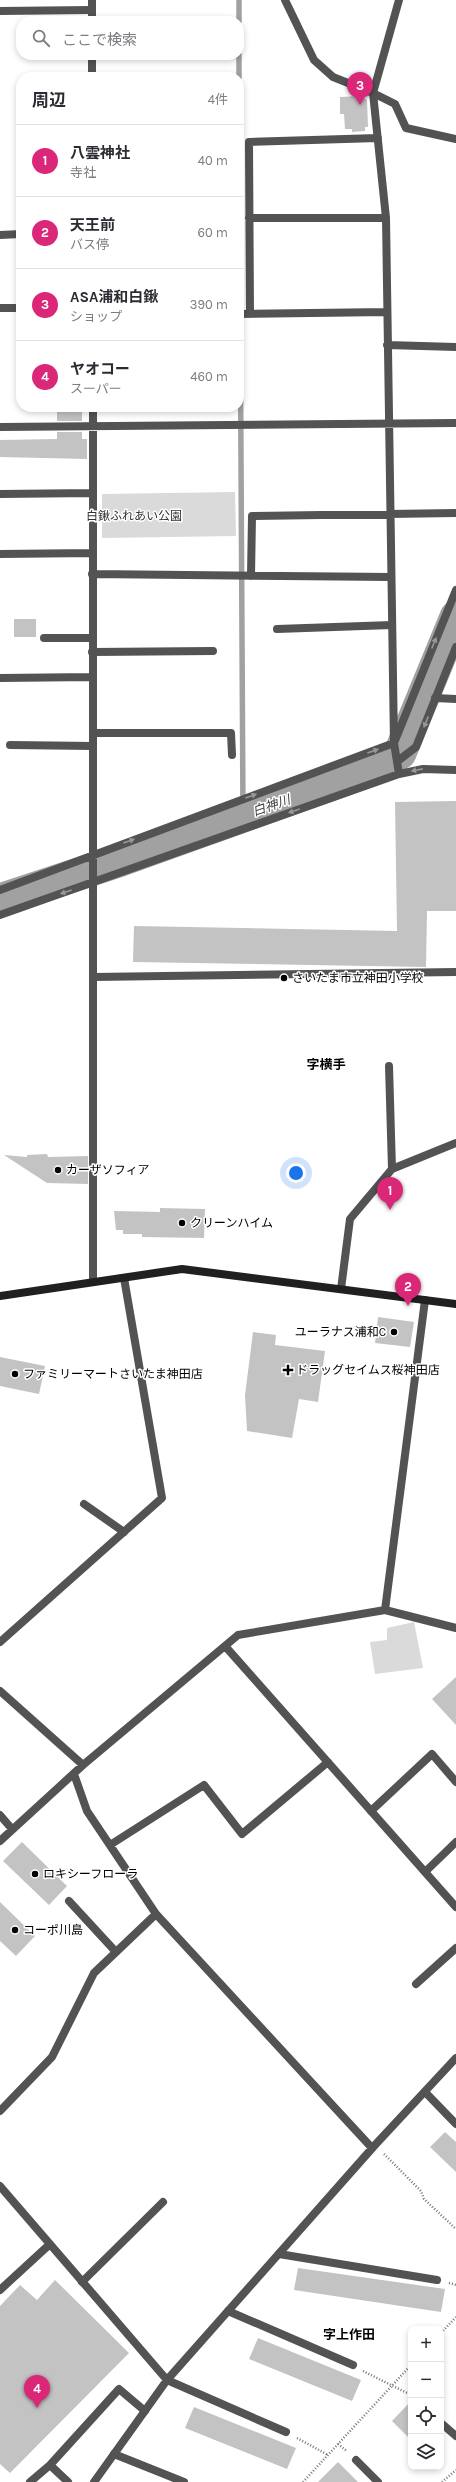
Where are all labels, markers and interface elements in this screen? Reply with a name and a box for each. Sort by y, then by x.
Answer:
search box [16,16,244,60]
icon: search [30,27,52,49]
text: ここで検索 [62,31,137,49]
pin: 3 [347,72,373,105]
text: 周辺 [32,90,66,110]
text: 4件 [208,92,228,107]
text: 八雲神社 [70,144,130,162]
text: 1 [43,153,47,168]
text: 40 m [198,153,228,168]
text: 寺社 [70,165,96,180]
text: 天王前 [70,216,115,234]
text: 2 [41,225,49,240]
text: 60 m [198,225,228,240]
text: バス停 [70,237,109,252]
text: ASA浦和白鍬 [70,288,158,306]
text: 3 [41,297,49,312]
text: 390 m [190,297,228,312]
text: ショップ [70,309,122,324]
text: ヤオコー [70,360,130,378]
text: 4 [41,369,49,384]
text: 460 m [190,369,228,384]
text: スーパー [70,381,122,396]
park label: 白鍬ふれあい公園 [86,509,182,523]
one-way arrow [432,637,438,649]
one-way arrow [423,717,429,728]
one-way arrow [367,747,379,753]
one-way arrow [411,768,423,774]
water label: 白神川 [250,791,294,819]
one-way arrow [246,792,258,798]
one-way arrow [287,808,299,814]
one-way arrow [124,838,136,844]
one-way arrow [60,889,72,895]
place label: さいたま市立神田小学校 [292,971,424,985]
marker: さいたま市立神田小学校 [279,973,289,983]
district label: 字横手 [306,1057,346,1072]
place label: カーザソフィア [66,1163,150,1177]
your location [286,1163,306,1183]
marker: カーザソフィア [53,1165,63,1175]
pin: 1 [377,1177,403,1210]
place label: クリーンハイム [190,1216,273,1230]
marker: クリーンハイム [177,1218,187,1228]
pin: 2 [395,1273,421,1306]
place label: ユーラナス浦和C [295,1325,386,1339]
marker: ユーラナス浦和C [389,1327,399,1337]
place label: ドラッグセイムス桜神田店 [296,1363,440,1377]
marker: ドラッグセイムス桜神田店 [283,1365,293,1375]
place label: ファミリーマートさいたま神田店 [23,1367,203,1381]
marker: ファミリーマートさいたま神田店 [10,1369,20,1379]
place label: ロキシーフローラ [43,1867,138,1881]
marker: ロキシーフローラ [30,1869,40,1879]
place label: コーポ川島 [23,1923,83,1937]
marker: コーポ川島 [10,1925,20,1935]
map controls [408,2326,444,2470]
button: + [408,2326,444,2362]
district label: 字上作田 [323,2327,375,2342]
button: − [408,2362,444,2398]
pin: 4 [24,2375,50,2408]
button: locate [408,2398,444,2434]
button: layers [408,2434,444,2470]

